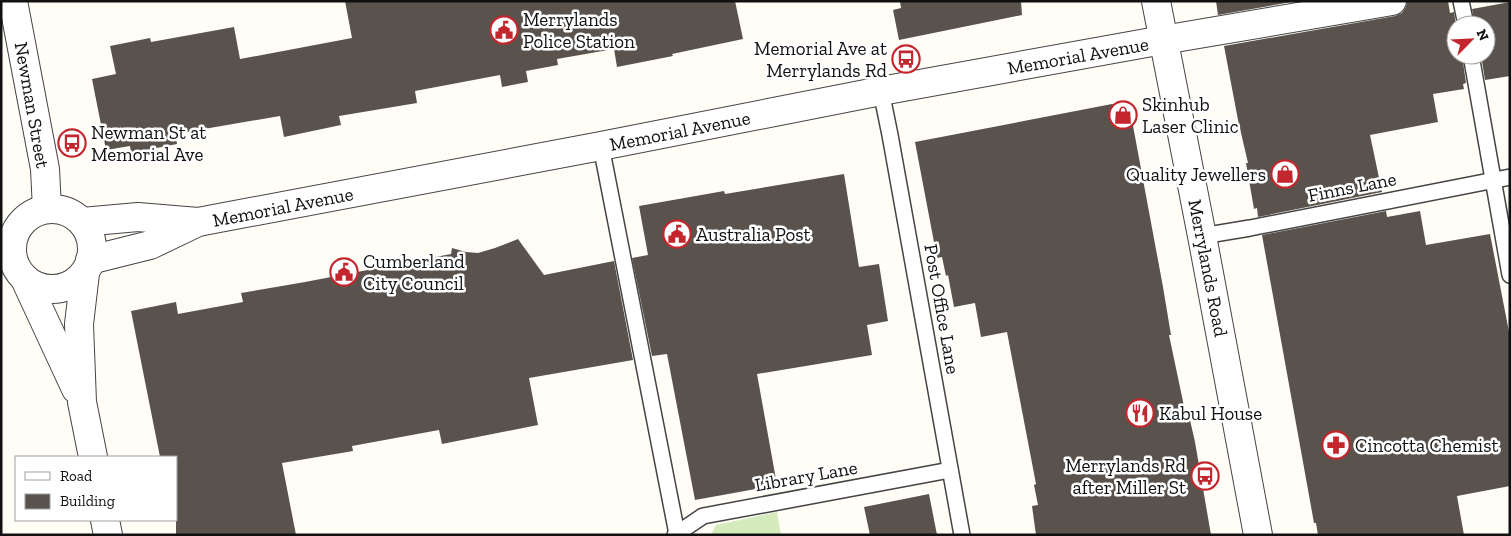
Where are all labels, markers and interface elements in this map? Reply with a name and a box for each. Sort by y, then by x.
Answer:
place label: Merrylands Police Station [523,8,635,53]
public building icon: Merrylands Police Station [489,15,519,45]
north arrow [1446,15,1496,65]
text: N [1472,27,1492,44]
street label: Memorial Avenue [1006,32,1150,80]
place label: Memorial Ave at Merrylands Rd [754,37,888,82]
street label: Newman Street [10,40,54,170]
bus stop icon: Memorial Ave at Merrylands Rd [891,44,921,74]
place label: Skinhub Laser Clinic [1142,93,1239,138]
shop icon: Skinhub Laser Clinic [1108,100,1138,130]
street label: Memorial Avenue [608,106,752,156]
place label: Newman St at Memorial Ave [91,121,206,166]
bus stop icon: Newman St at Memorial Ave [57,128,87,158]
shop icon: Quality Jewellers [1270,159,1300,189]
place label: Quality Jewellers [1126,163,1266,186]
street label: Finns Lane [1306,167,1398,207]
street label: Memorial Avenue [211,182,355,232]
street label: Merrylands Road [1183,197,1233,339]
public building icon: Australia Post [662,219,692,249]
place label: Australia Post [696,223,811,246]
street label: Post Office Lane [919,242,965,376]
place label: Cumberland City Council [363,250,465,295]
public building icon: Cumberland City Council [329,257,359,287]
restaurant icon: Kabul House [1125,398,1155,428]
place label: Kabul House [1159,402,1262,425]
pharmacy icon: Cincotta Chemist [1321,430,1351,460]
place label: Cincotta Chemist [1355,434,1499,457]
place label: Merrylands Rd after Miller St [1065,454,1187,499]
legend [15,456,178,521]
street label: Library Lane [753,456,859,496]
bus stop icon: Merrylands Rd after Miller St [1190,461,1220,491]
text: Road [60,467,93,485]
text: Building [60,492,115,510]

